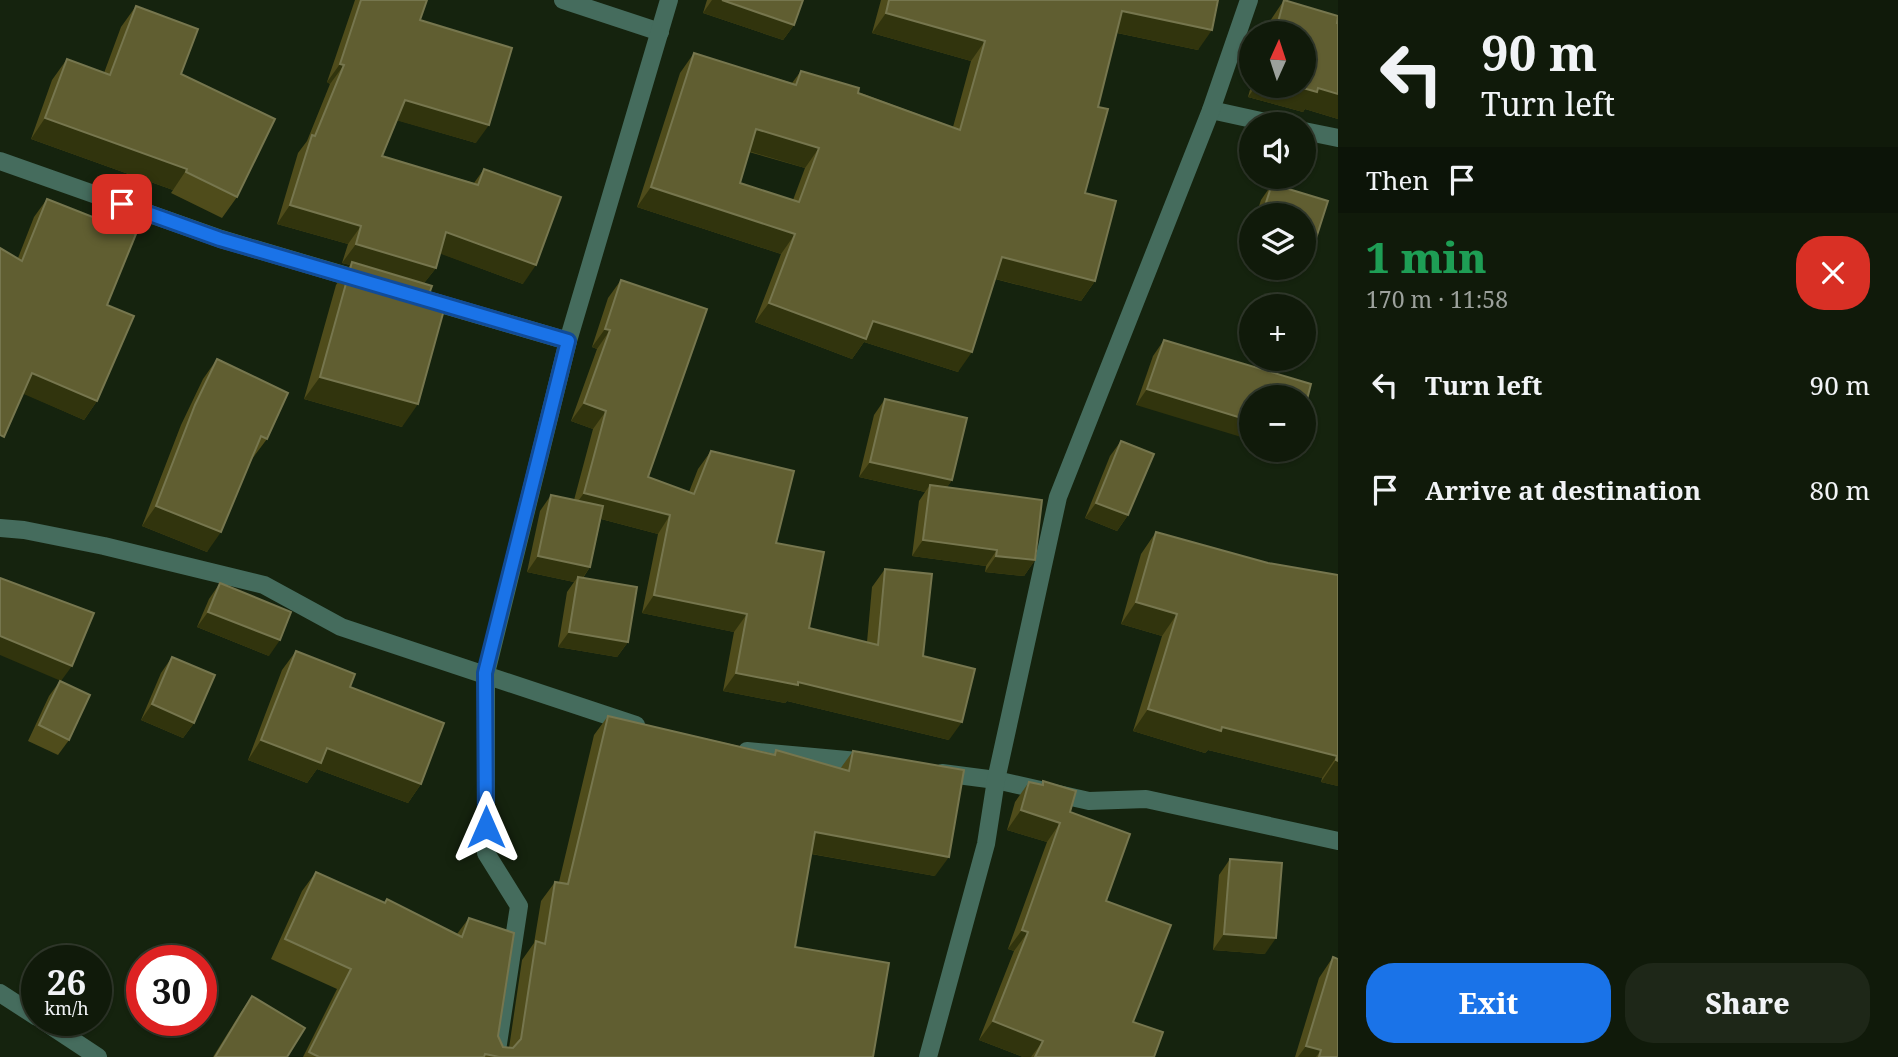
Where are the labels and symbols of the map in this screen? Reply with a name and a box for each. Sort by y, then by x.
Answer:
north arrow [1239,21,1316,98]
pin [92,174,152,234]
position arrow [449,790,523,864]
speed limit sign: 30 [126,945,217,1036]

